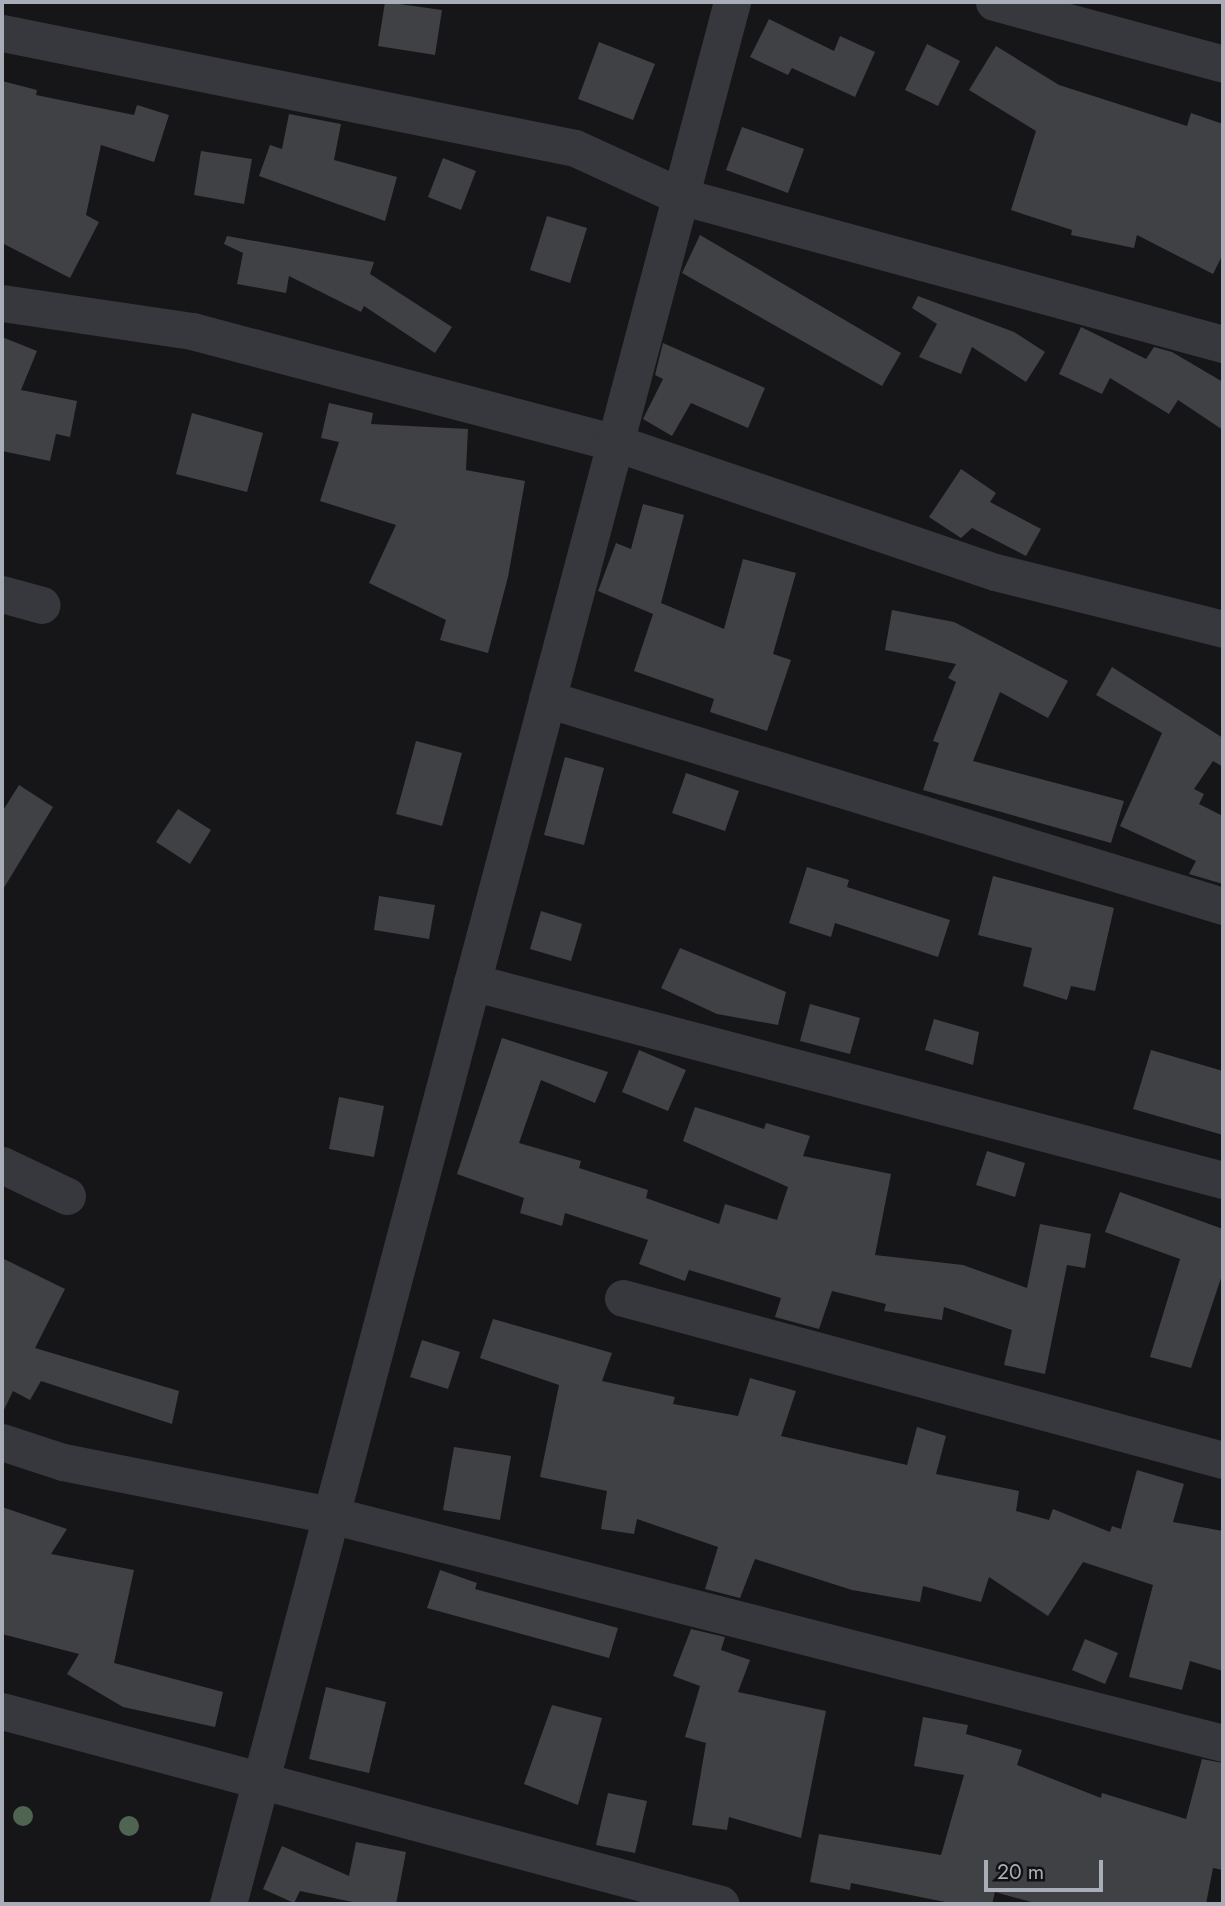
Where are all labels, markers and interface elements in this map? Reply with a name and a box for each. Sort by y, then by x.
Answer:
scale bar [987,1846,1106,1890]
text: 20 m [997,1857,1044,1887]

